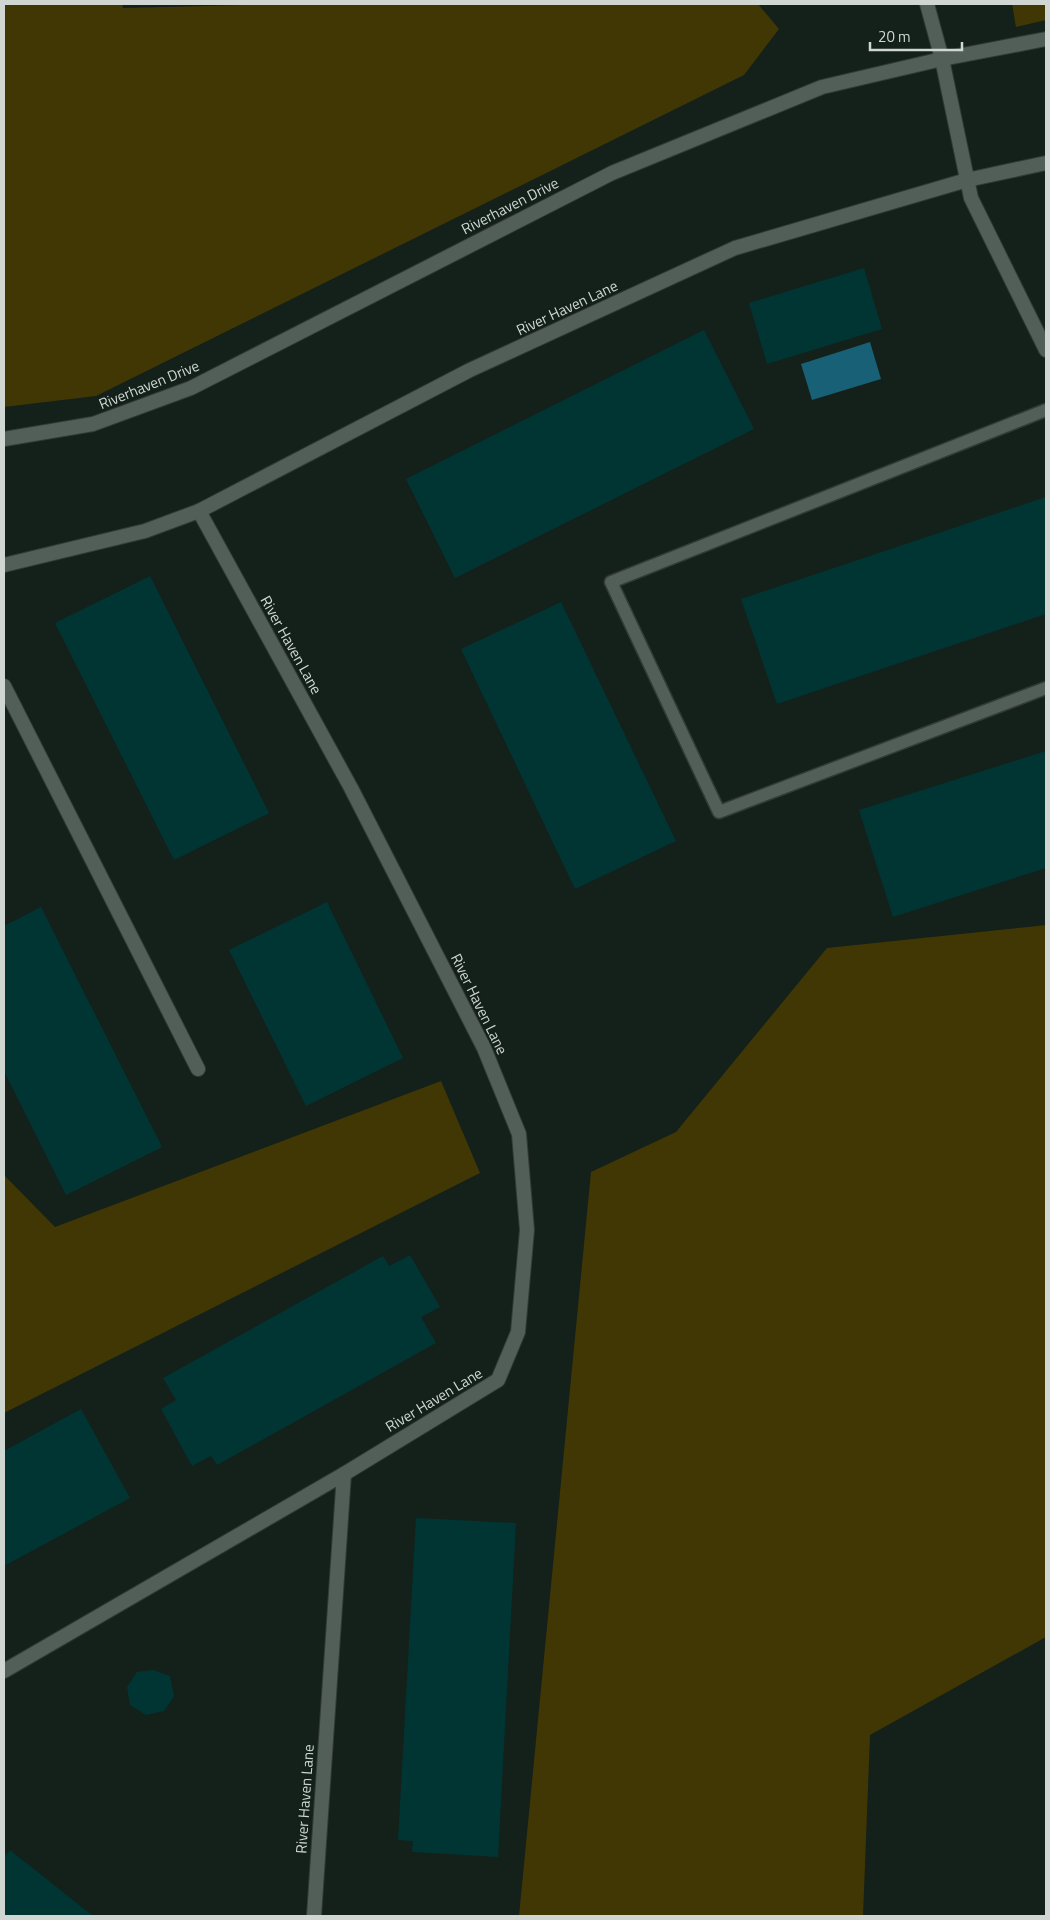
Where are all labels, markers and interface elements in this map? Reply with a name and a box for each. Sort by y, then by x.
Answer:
scale bar [870,20,962,52]
text: 20 m [878,25,911,48]
street label: Riverhaven Drive [457,171,563,240]
street label: River Haven Lane [512,274,621,341]
street label: Riverhaven Drive [95,354,203,415]
street label: River Haven Lane [255,591,328,698]
street label: River Haven Lane [445,949,514,1058]
street label: River Haven Lane [381,1361,487,1438]
street label: River Haven Lane [289,1744,320,1854]

